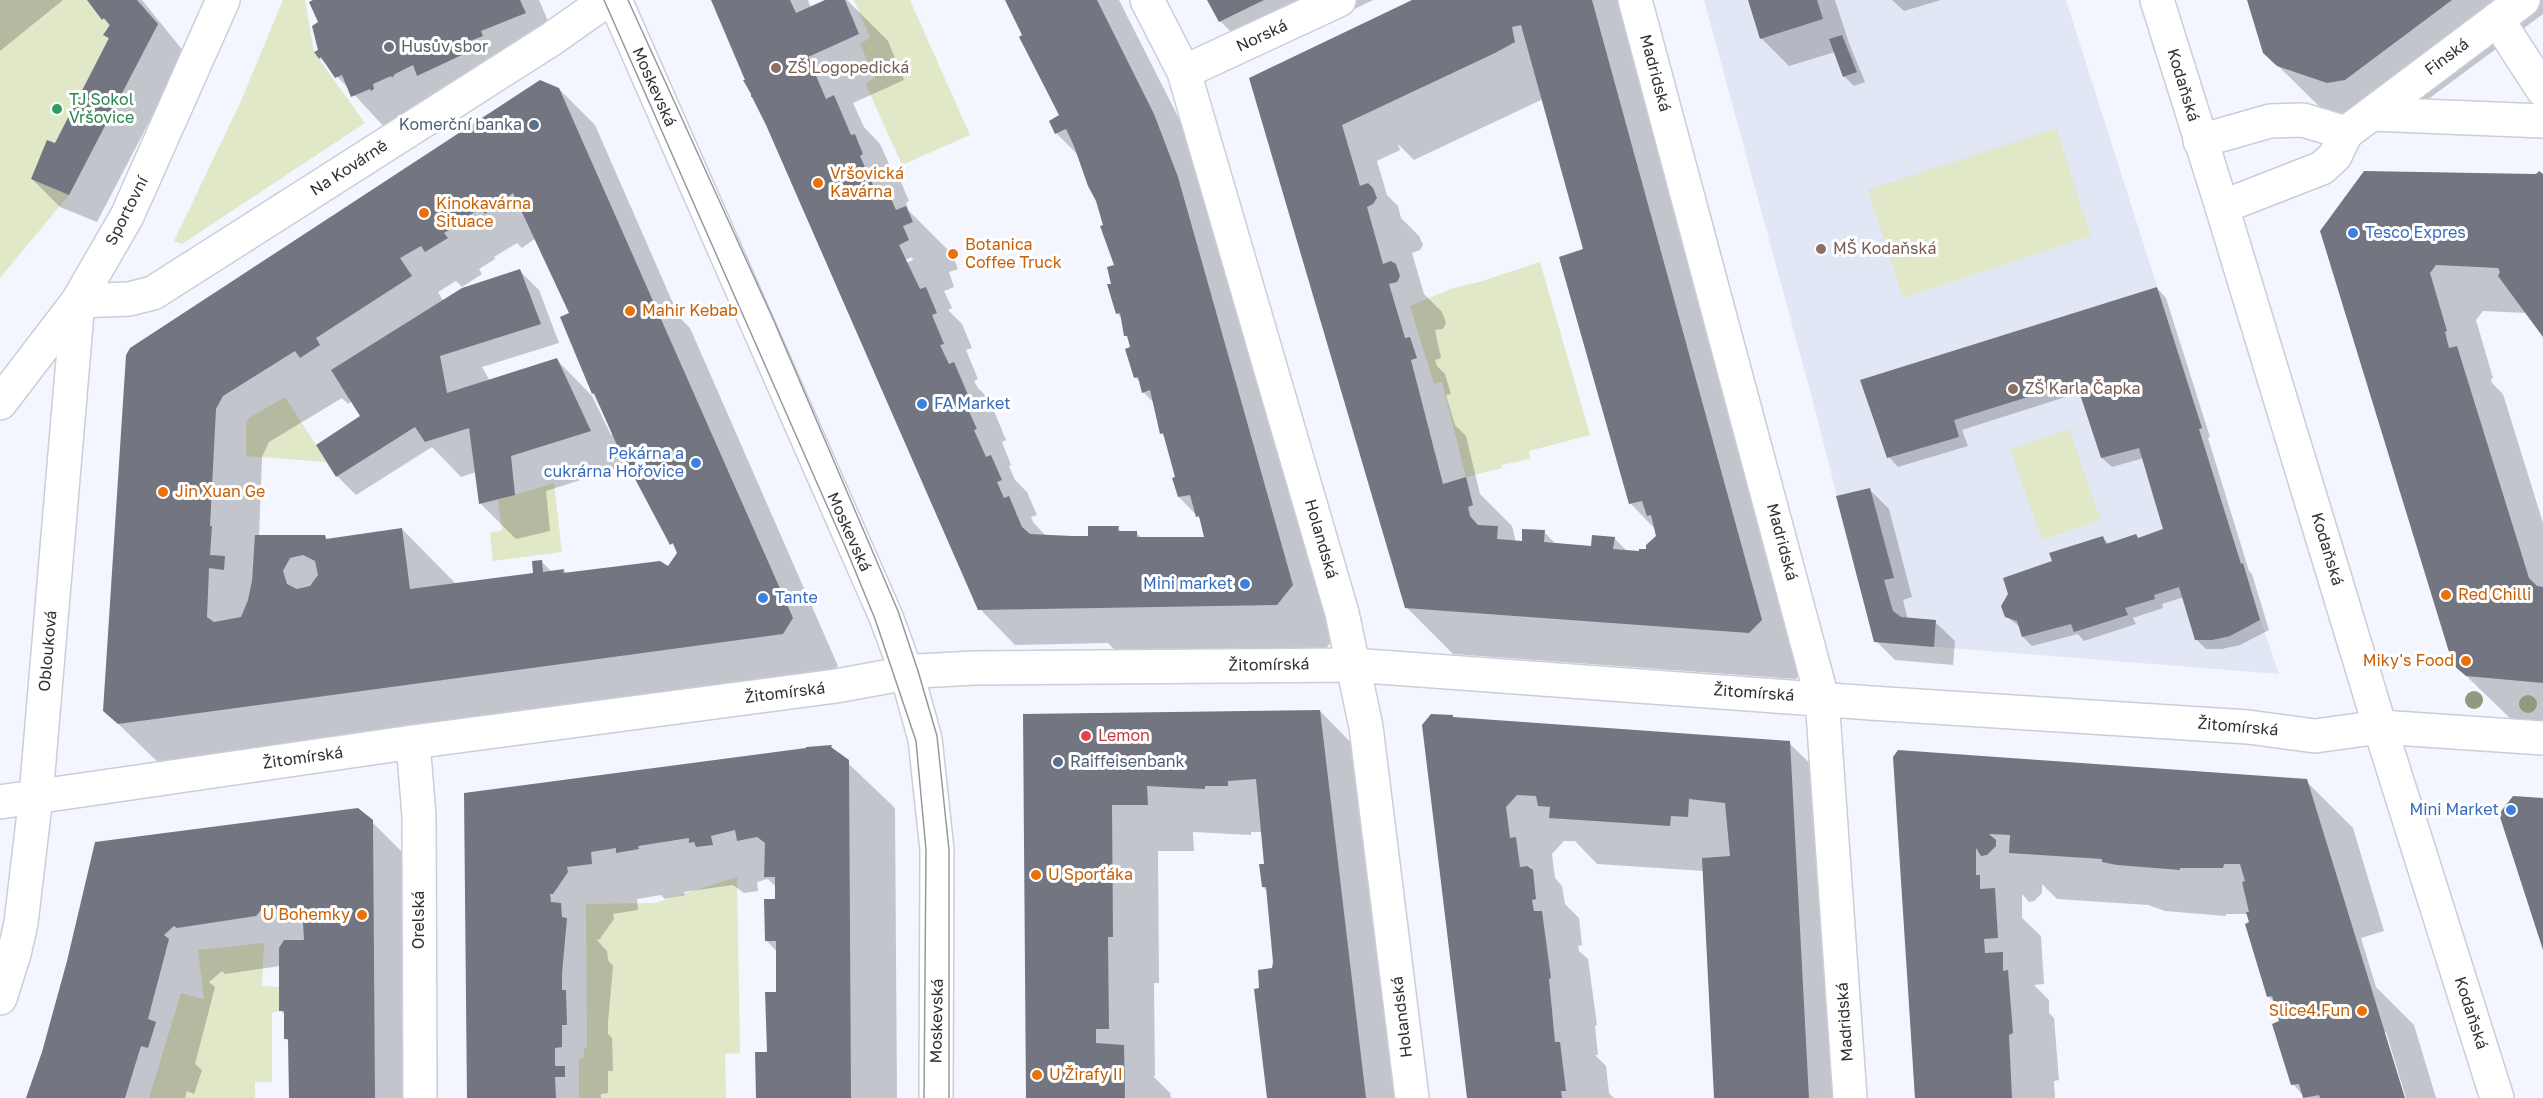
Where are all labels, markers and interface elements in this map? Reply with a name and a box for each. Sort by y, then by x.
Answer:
street label: Norská [1233,16,1291,56]
street label: Madridská [1635,32,1675,114]
street label: Finská [2421,34,2473,80]
place label: Husův sbor [401,37,488,57]
marker: Husův sbor [382,40,396,54]
street label: Moskevská [628,44,680,130]
street label: Kodaňská [2163,46,2203,124]
place label: ZŠ Logopedická [788,58,909,78]
marker: ZŠ Logopedická [769,61,783,75]
place label: TJ Sokol Vršovice [69,90,134,128]
marker: TJ Sokol Vršovice [50,102,64,116]
place label: Komerční banka [399,115,522,135]
marker: Komerční banka [527,118,541,132]
street label: Na Kovárně [307,136,391,200]
place label: Vršovická Kavárna [830,164,904,202]
street label: Sportovní [101,173,153,249]
marker: Vršovická Kavárna [811,176,825,190]
place label: Kinokavárna Situace [436,194,531,232]
marker: Kinokavárna Situace [417,206,431,220]
place label: Tesco Expres [2365,223,2466,243]
marker: Tesco Expres [2346,226,2360,240]
place label: Botanica Coffee Truck [965,235,1062,273]
place label: MŠ Kodaňská [1833,239,1936,259]
marker: MŠ Kodaňská [1814,242,1828,256]
marker: Botanica Coffee Truck [946,247,960,261]
place label: Mahir Kebab [642,301,738,321]
marker: Mahir Kebab [623,304,637,318]
place label: ZŠ Karla Čapka [2025,379,2141,399]
marker: ZŠ Karla Čapka [2006,382,2020,396]
place label: FA Market [934,394,1011,414]
marker: FA Market [915,397,929,411]
place label: Pekárna a cukrárna Hořovice [544,444,684,482]
marker: Pekárna a cukrárna Hořovice [689,456,703,470]
place label: Jin Xuan Ge [175,482,265,502]
marker: Jin Xuan Ge [156,485,170,499]
street label: Moskevská [823,489,875,575]
street label: Holandská [1300,497,1342,581]
street label: Madridská [1762,501,1802,583]
street label: Kodaňská [2307,510,2347,588]
place label: Mini market [1143,574,1233,594]
marker: Mini market [1238,577,1252,591]
place label: Red Chilli [2458,585,2531,605]
place label: Tante [775,588,818,608]
marker: Red Chilli [2439,588,2453,602]
marker: Tante [756,591,770,605]
street label: Oblouková [35,610,61,692]
place label: Miky's Food [2363,651,2454,671]
marker: Miky's Food [2459,654,2473,668]
street label: Žitomírská [1228,655,1310,675]
street label: Žitomírská [744,679,826,707]
street label: Žitomírská [1713,681,1795,705]
street label: Žitomírská [2197,714,2279,740]
place label: Lemon [1098,726,1150,746]
marker: Lemon [1079,729,1093,743]
street label: Žitomírská [262,743,344,773]
place label: Raiffeisenbank [1070,752,1185,772]
marker: Raiffeisenbank [1051,755,1065,769]
place label: Mini Market [2409,800,2499,820]
marker: Mini Market [2504,803,2518,817]
place label: U Sporťáka [1048,865,1133,885]
marker: U Sporťáka [1029,868,1043,882]
street label: Orelská [409,891,429,949]
place label: U Bohemky [263,905,350,925]
marker: U Bohemky [355,908,369,922]
street label: Kodaňská [2450,974,2492,1052]
street label: Holandská [1387,975,1417,1059]
street label: Moskevská [927,978,947,1064]
street label: Madridská [1833,982,1857,1062]
place label: Slice4.Fun [2269,1001,2350,1021]
marker: Slice4.Fun [2355,1004,2369,1018]
place label: U Žirafy II [1049,1065,1123,1085]
marker: U Žirafy II [1030,1068,1044,1082]

